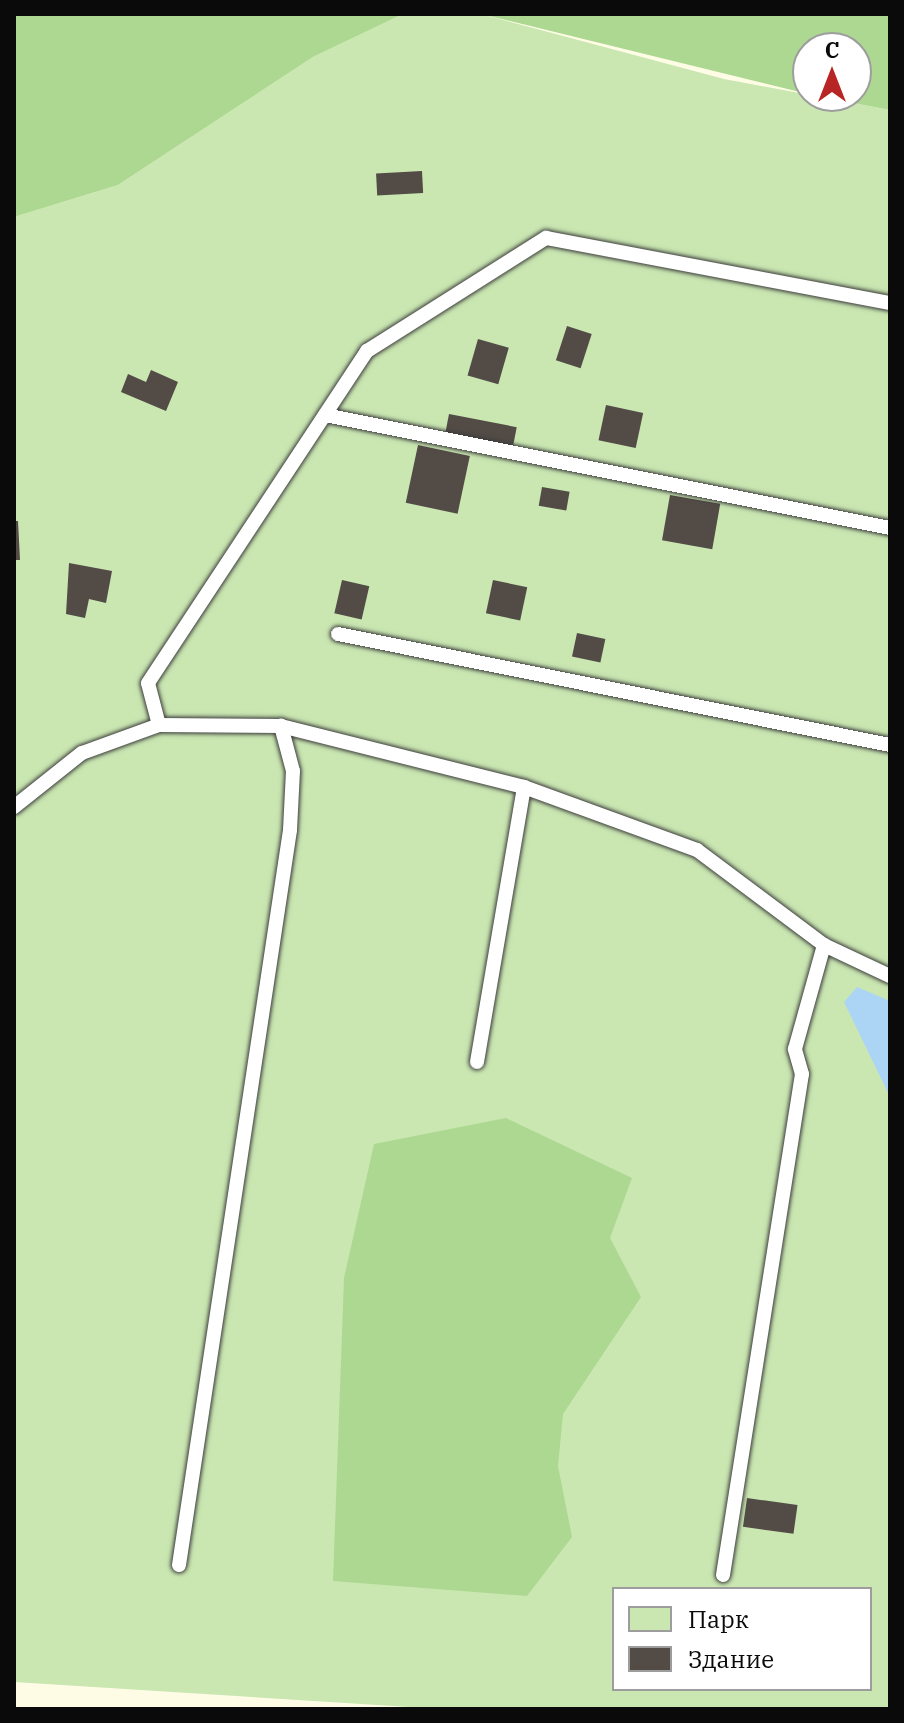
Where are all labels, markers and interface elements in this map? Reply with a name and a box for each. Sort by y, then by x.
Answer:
north arrow [792,32,872,112]
text: С [825,35,839,64]
legend [612,1587,872,1691]
text: Парк [688,1603,749,1635]
text: Здание [688,1643,774,1675]

